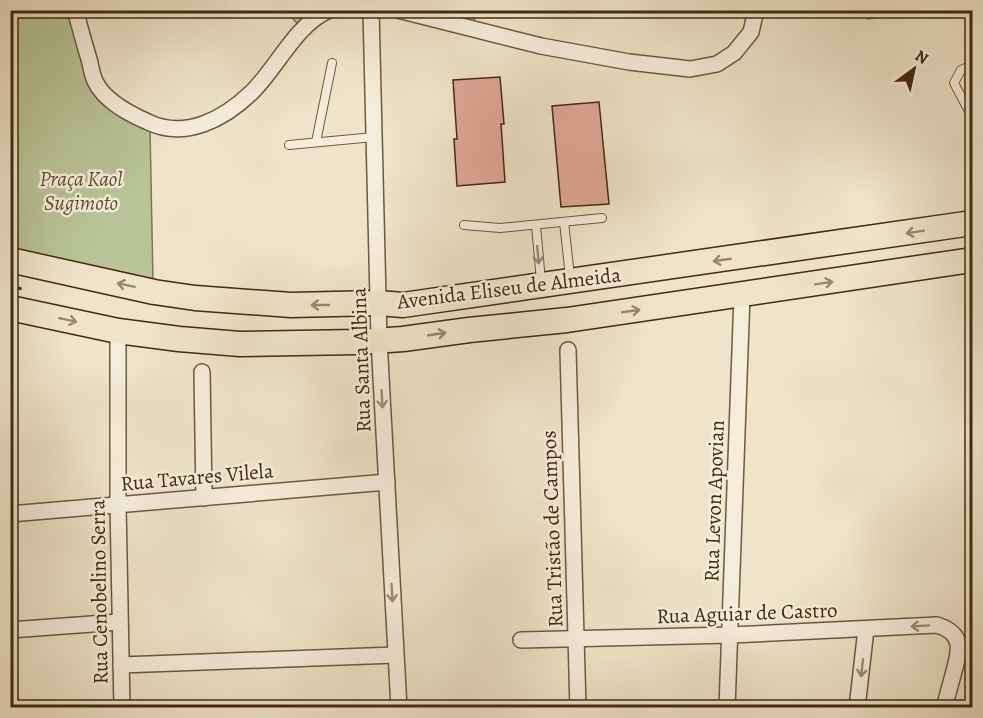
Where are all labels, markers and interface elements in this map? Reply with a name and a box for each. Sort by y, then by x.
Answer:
north arrow [884,39,944,99]
text: N [911,45,933,70]
park label: Praça Kaol Sugimoto [39,165,123,217]
one-way arrow [905,226,925,237]
one-way arrow [533,245,544,265]
one-way arrow [712,254,732,265]
street label: Avenida Eliseu de Almeida [394,260,623,316]
one-way arrow [813,277,833,288]
one-way arrow [117,279,136,291]
street label: Rua Santa Albina [344,287,378,433]
one-way arrow [310,299,330,311]
one-way arrow [620,306,640,317]
one-way arrow [58,315,77,326]
one-way arrow [427,329,447,340]
one-way arrow [377,388,388,408]
street label: Rua Levon Apovian [697,419,731,583]
street label: Rua Tristão de Campos [535,430,569,628]
street label: Rua Tavares Vilela [119,456,275,498]
street label: Rua Cenobelino Serra [83,499,115,685]
one-way arrow [387,583,398,603]
street label: Rua Aguiar de Castro [656,596,838,630]
one-way arrow [910,621,930,632]
one-way arrow [856,658,867,678]

